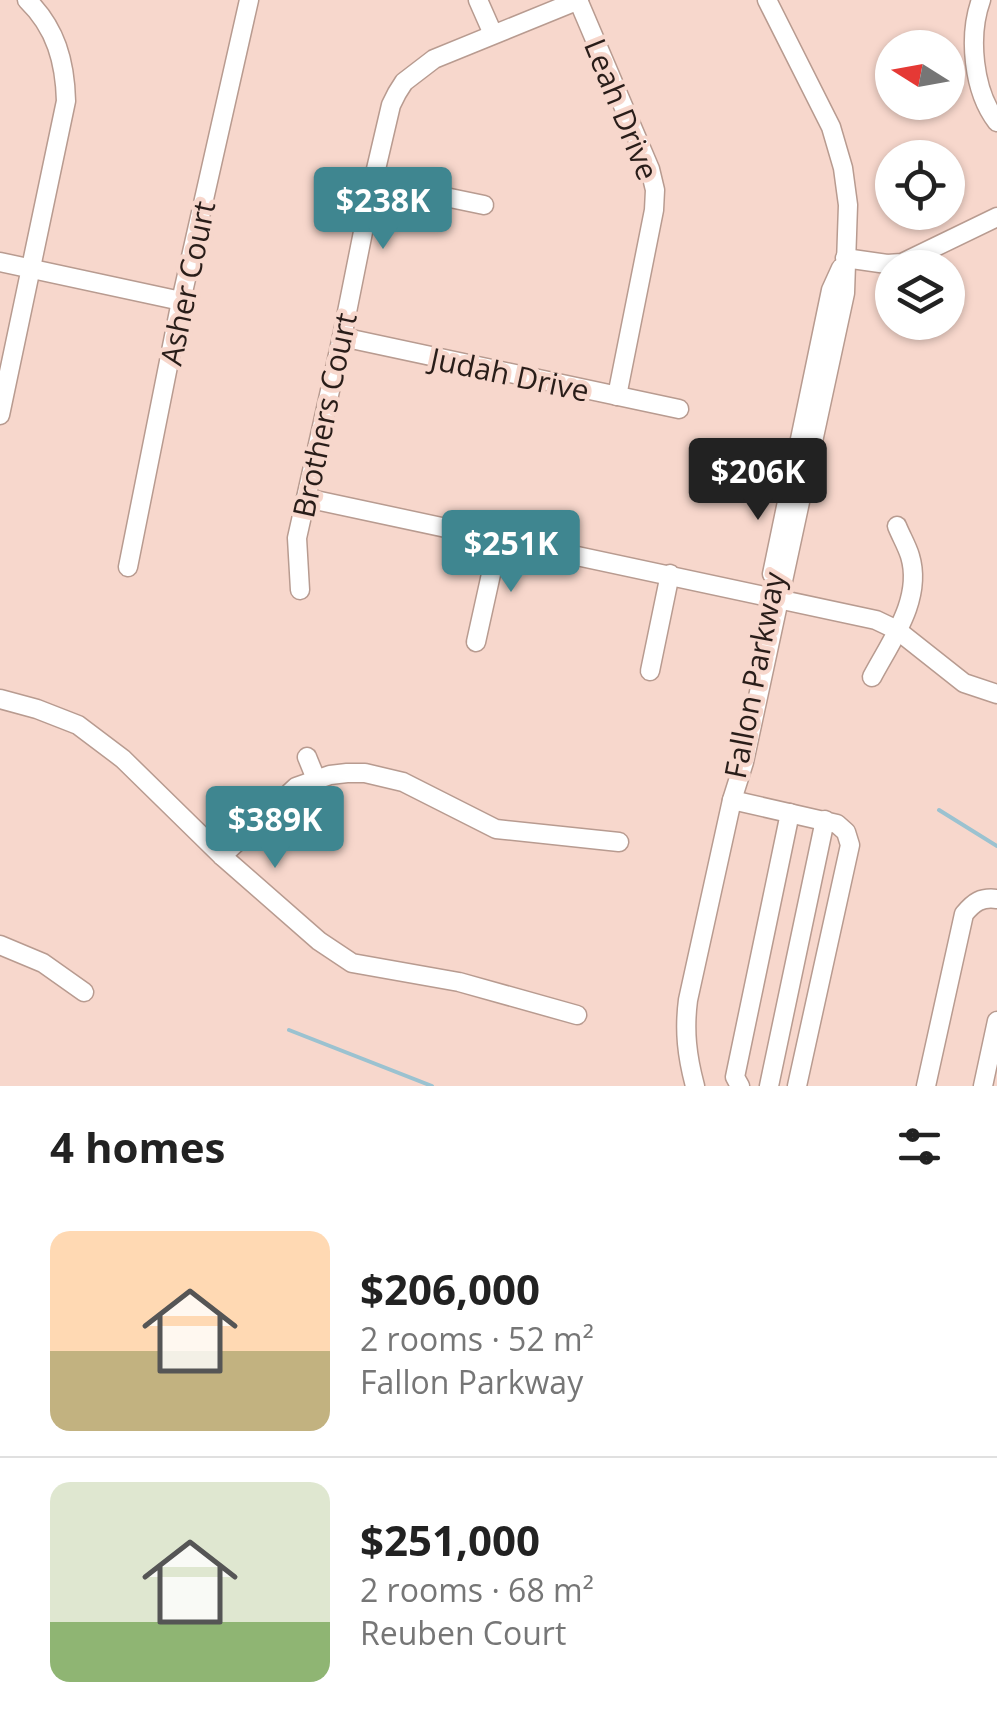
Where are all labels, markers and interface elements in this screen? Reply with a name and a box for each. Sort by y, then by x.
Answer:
north arrow [875,30,965,120]
map controls [875,30,965,340]
street label: Leah Drive [575,32,669,186]
button: locate [875,140,965,230]
pin: $238K [313,167,453,252]
text: $238K [336,178,430,221]
street label: Asher Court [150,197,224,369]
button: layers [875,250,965,340]
street label: Brothers Court [282,309,366,521]
street label: Judah Drive [424,337,593,411]
pin: $206K [688,438,828,523]
text: $206K [711,449,805,492]
pin: $251K [441,510,581,595]
text: $251K [464,521,558,564]
street label: Fallon Parkway [714,567,794,782]
pin: $389K [205,786,345,871]
text: $389K [228,797,322,840]
text: 4 homes [50,1118,225,1175]
icon: filters [892,1119,947,1174]
text: $206,000 [360,1260,540,1317]
icon: home [130,1271,250,1391]
text: 2 rooms · 52 m² [360,1317,594,1360]
text: Fallon Parkway [360,1360,583,1403]
text: $251,000 [360,1511,540,1568]
icon: home [130,1522,250,1642]
text: 2 rooms · 68 m² [360,1568,594,1611]
text: Reuben Court [360,1611,566,1654]

